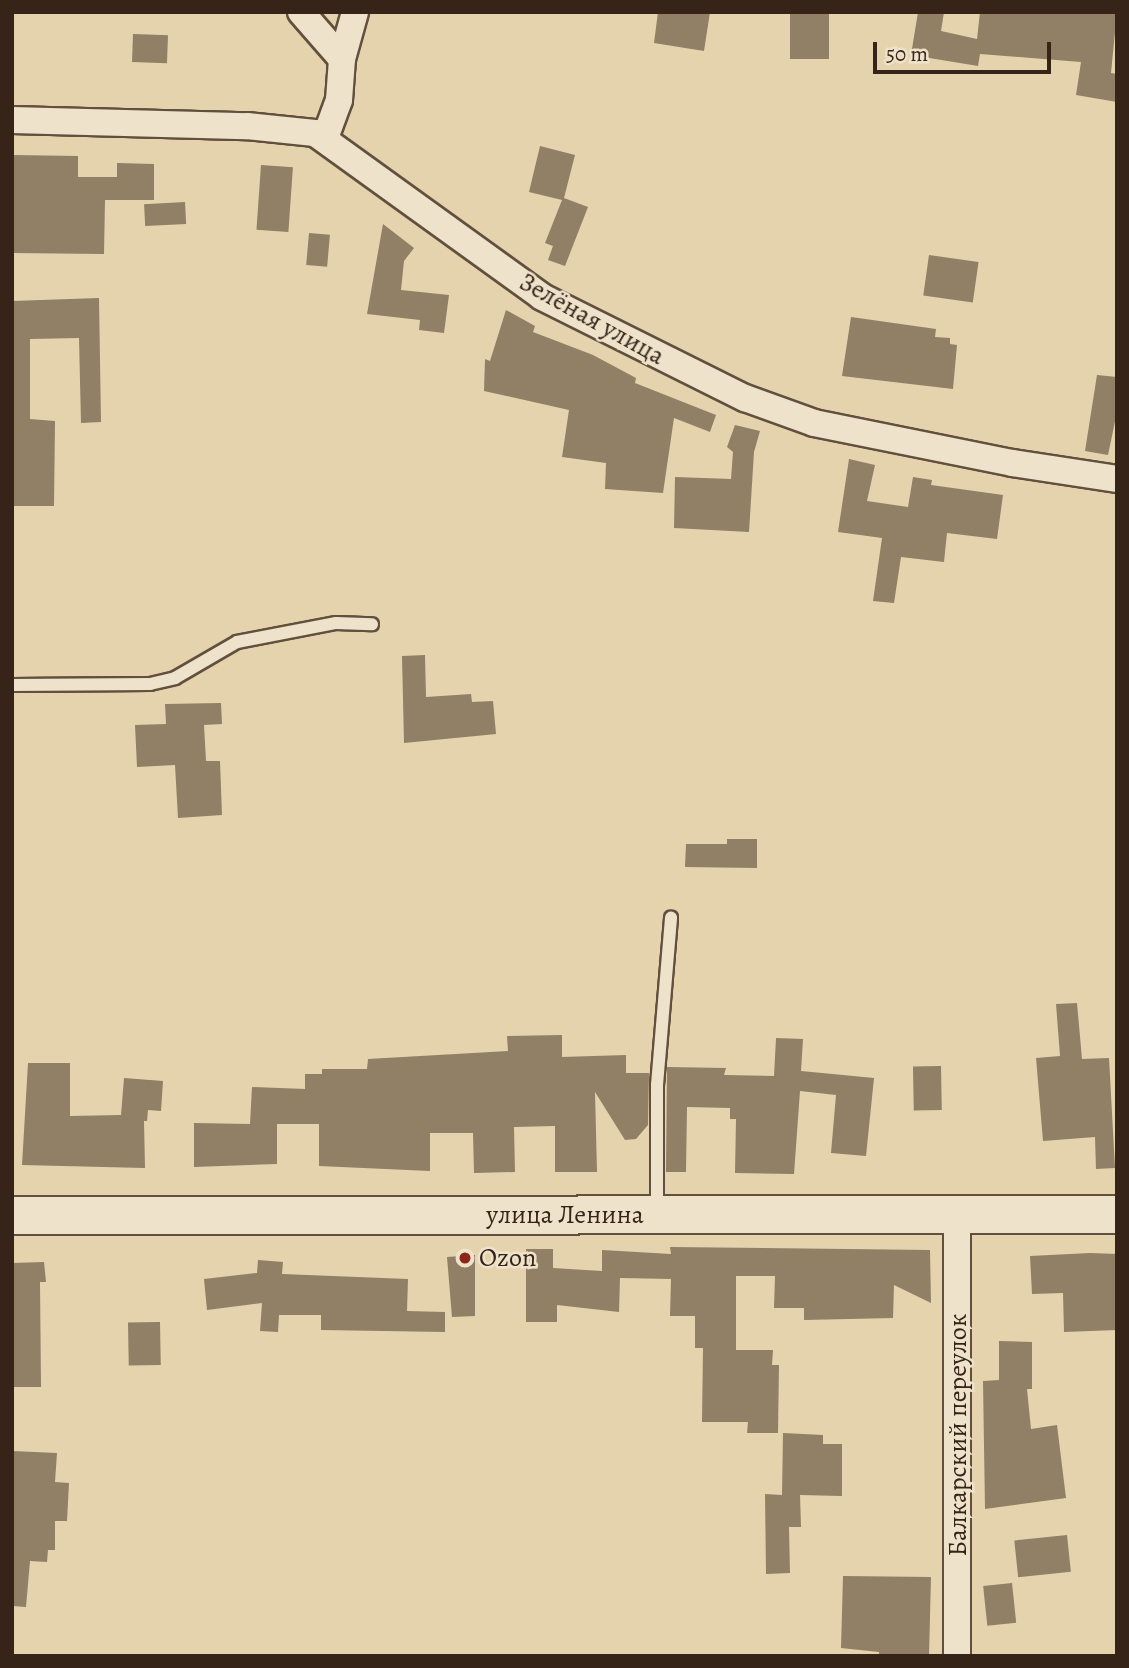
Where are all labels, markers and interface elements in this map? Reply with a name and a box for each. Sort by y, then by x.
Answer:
scale bar [877,28,1056,72]
text: 50 m [886,40,928,68]
street label: Зелёная улица [514,266,670,372]
street label: улица Ленина [486,1199,644,1231]
place label: Ozon [479,1242,536,1274]
marker: Ozon [457,1250,473,1266]
street label: Балкарский переулок [942,1314,974,1556]

